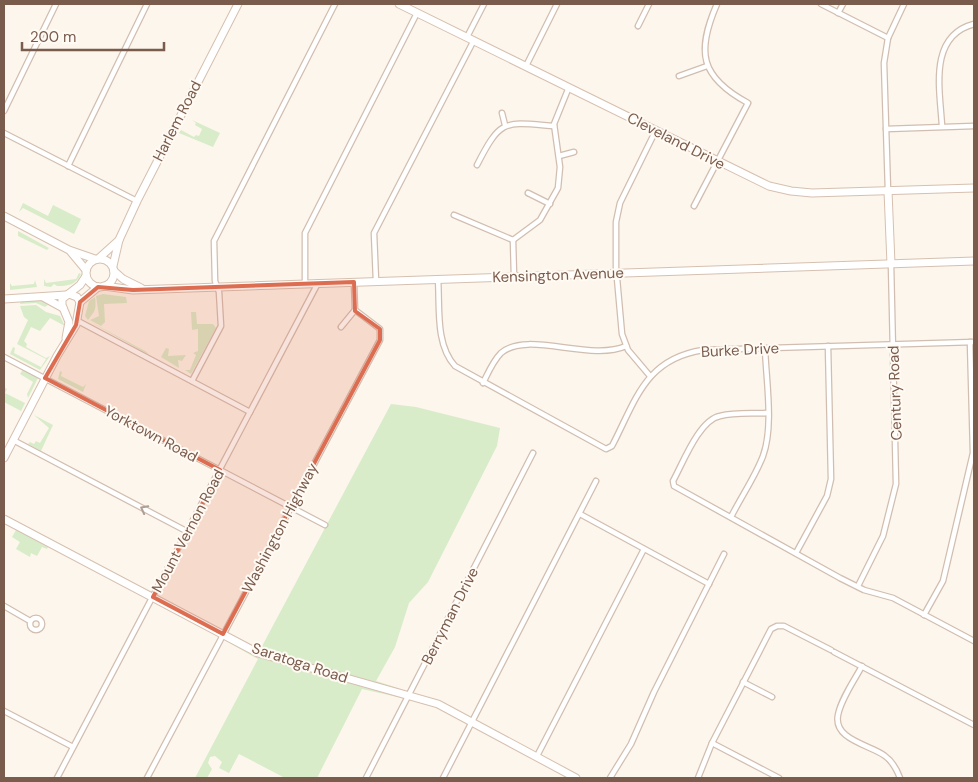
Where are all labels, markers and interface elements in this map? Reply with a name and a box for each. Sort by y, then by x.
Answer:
scale bar [22,20,165,52]
text: 200 m [30,27,76,47]
street label: Harlem Road [148,77,206,165]
street label: Cleveland Drive [624,108,728,174]
street label: Kensington Avenue [492,263,624,287]
street label: Burke Drive [700,338,780,362]
street label: Century Road [883,345,907,441]
street label: Yorktown Road [101,401,201,467]
street label: Washington Highway [237,459,323,596]
street label: Mount Vernon Road [147,466,229,596]
one-way arrow [141,505,150,515]
street label: Berryman Drive [417,564,483,668]
street label: Saratoga Road [249,638,351,688]

